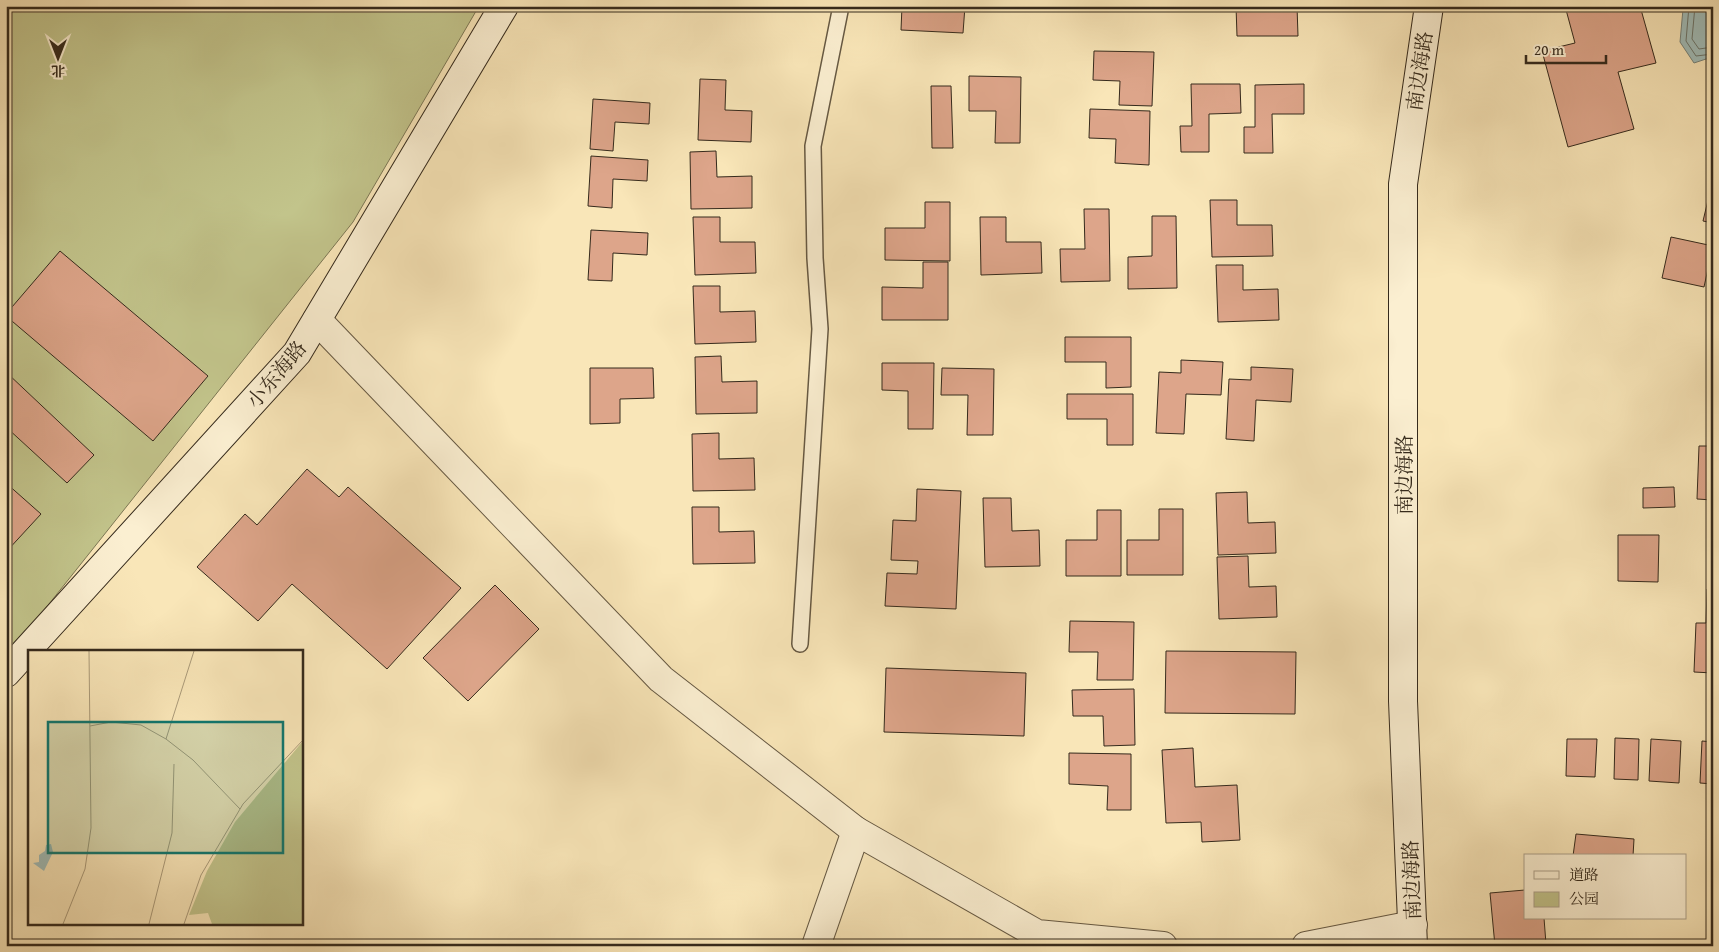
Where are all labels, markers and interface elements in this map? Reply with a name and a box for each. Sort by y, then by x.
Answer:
street label: 南边海路 [1399,29,1439,113]
north arrow [32,32,82,82]
scale bar [1526,32,1606,64]
text: 20 m [1534,39,1565,60]
text: 北 [51,61,65,81]
street label: 小东海路 [239,334,313,414]
street label: 南边海路 [1389,435,1418,515]
inset map [28,650,302,924]
street label: 南边海路 [1395,840,1427,920]
legend [1524,854,1686,920]
text: 道路 [1569,864,1599,885]
text: 公园 [1569,888,1599,909]

